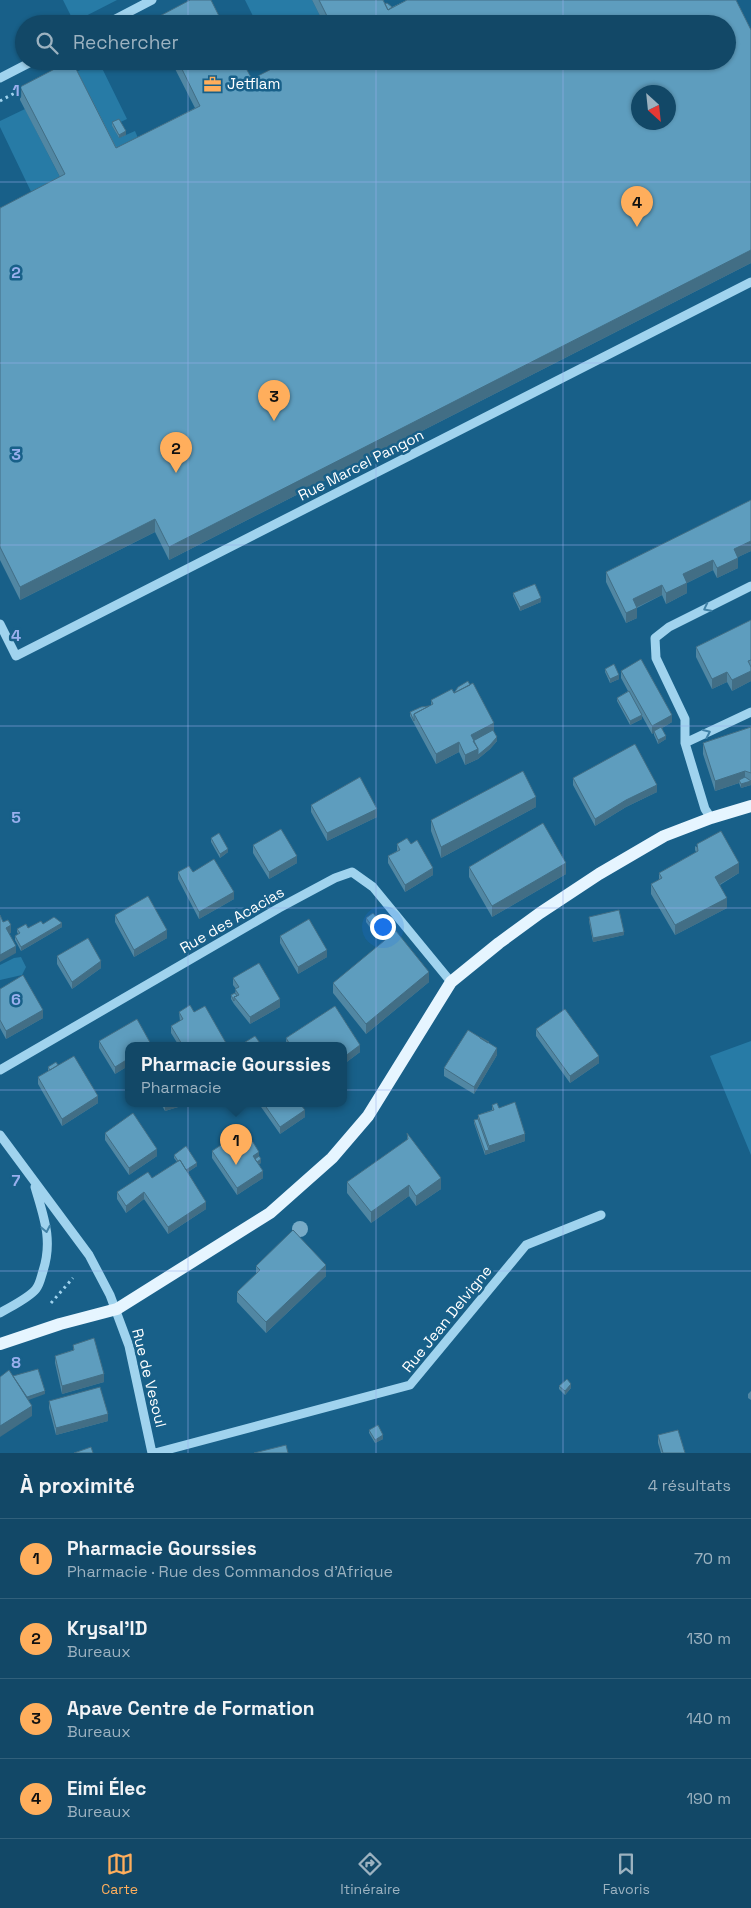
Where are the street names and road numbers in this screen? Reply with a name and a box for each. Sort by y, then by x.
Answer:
street label: Rue Marcel Pangon [295,425,427,504]
street label: Rue des Acacias [176,882,287,957]
street label: Rue Jean Delvigne [398,1261,496,1376]
street label: Rue de Vesoul [128,1326,171,1429]

